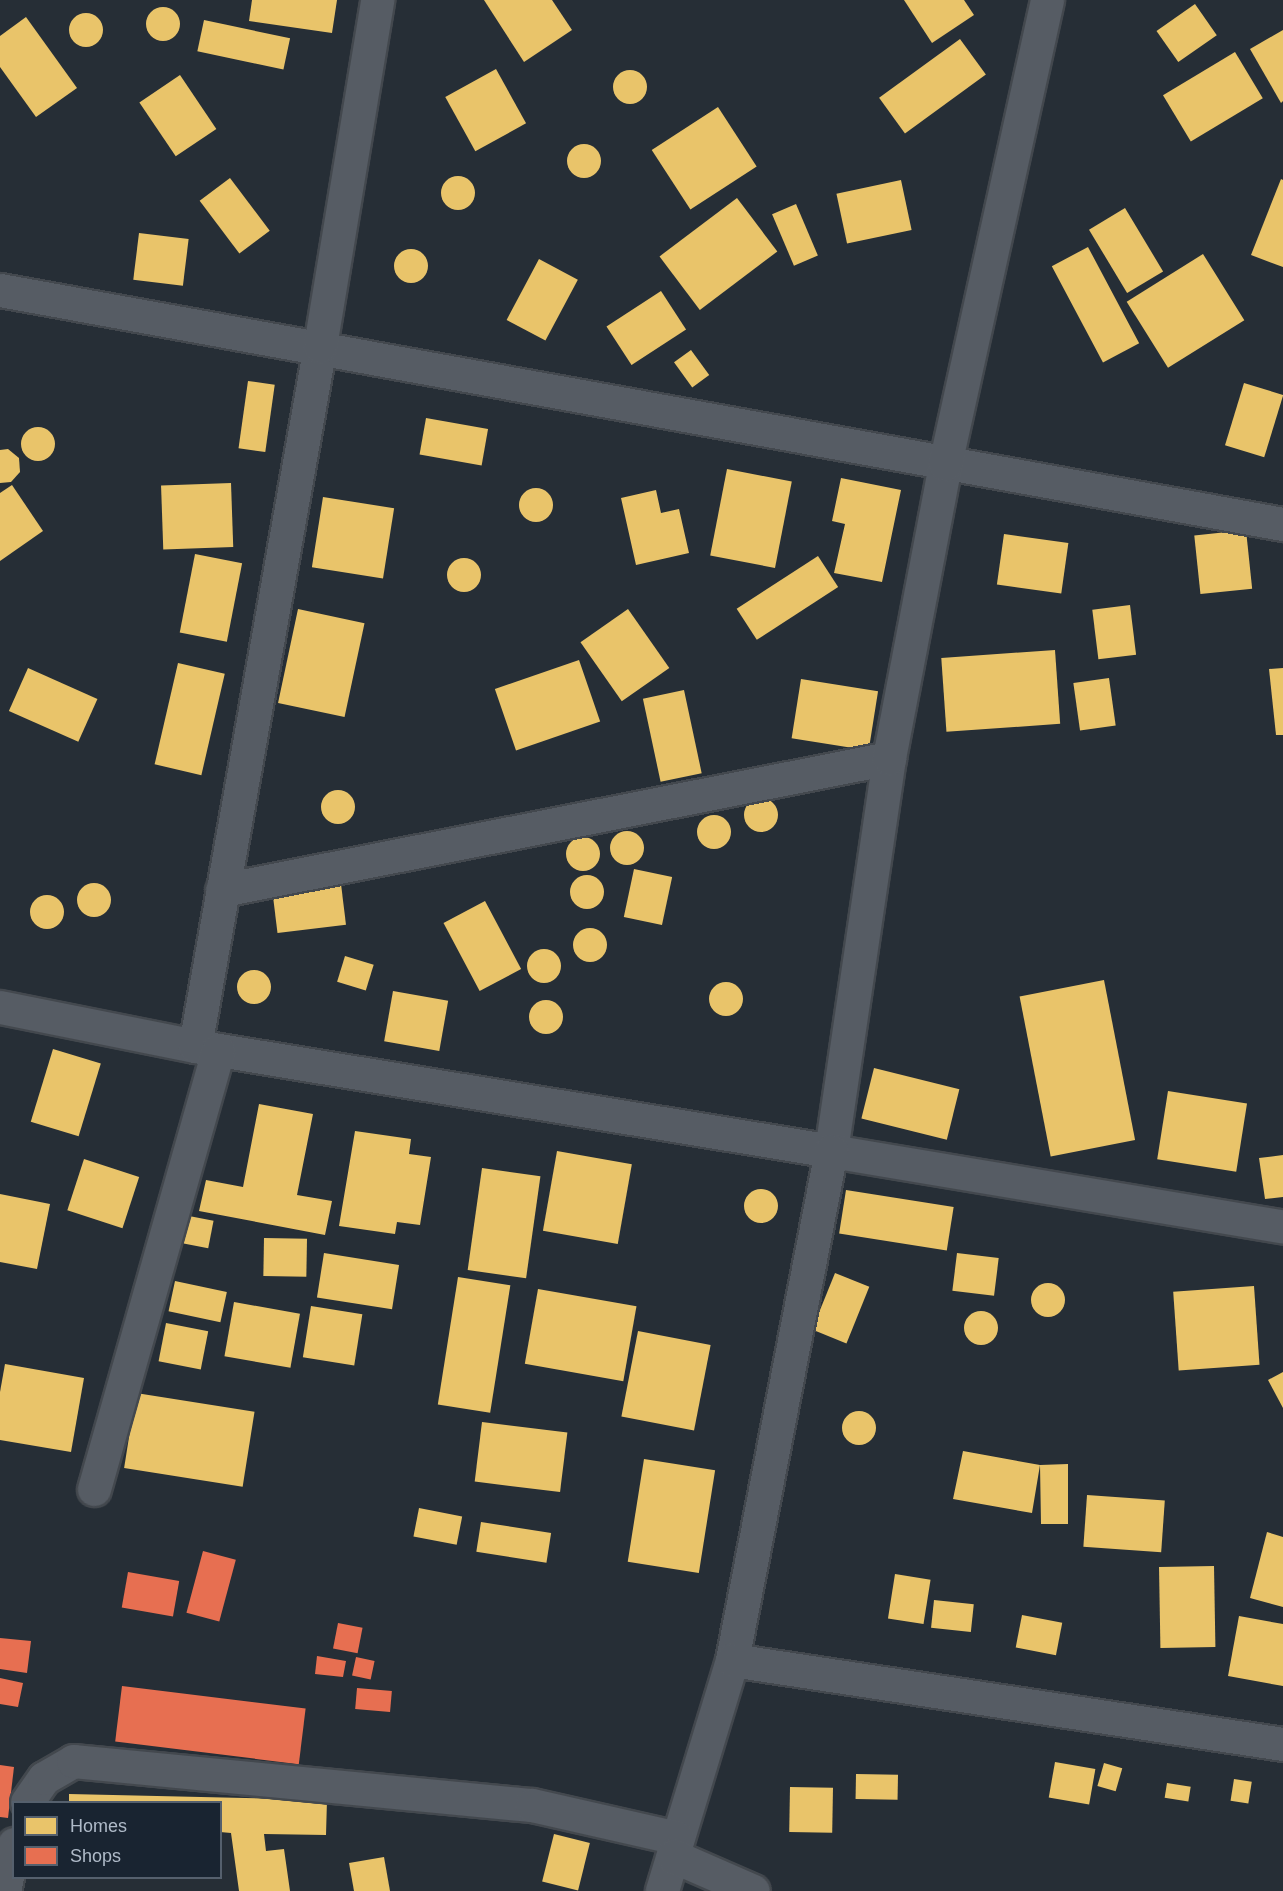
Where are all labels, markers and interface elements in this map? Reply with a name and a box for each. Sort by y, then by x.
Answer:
legend [12,1801,222,1879]
text: Homes [70,1816,127,1836]
text: Shops [70,1846,121,1866]

